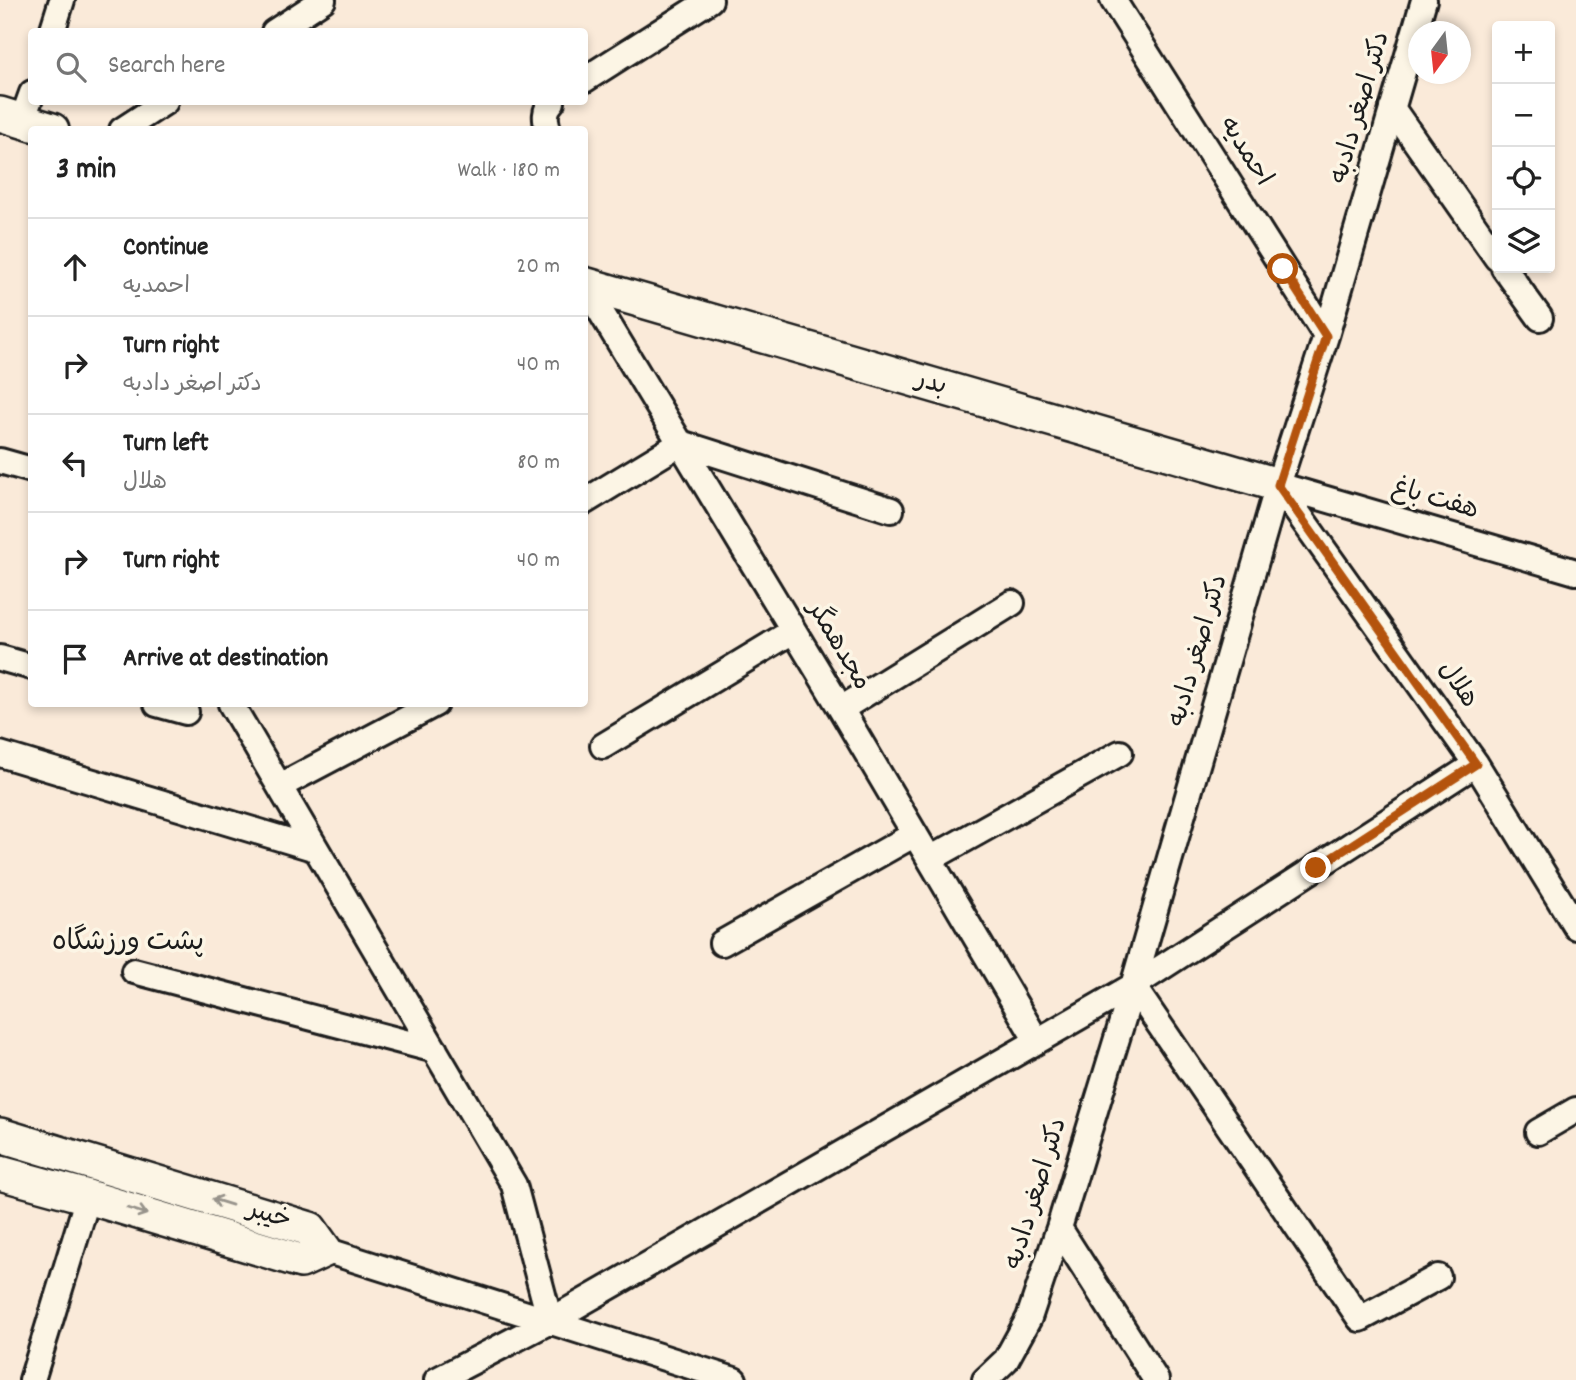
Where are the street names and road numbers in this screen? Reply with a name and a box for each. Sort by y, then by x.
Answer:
street label: دکتر اصغر دادبه [1322,28,1400,188]
street label: احمدیه [1209,110,1281,194]
street label: بدر [909,361,951,406]
street label: هفت باغ [1387,470,1483,530]
street label: دکتر اصغر دادبه [1160,571,1238,731]
street label: مجدهمگر [796,592,879,698]
street label: هلال [1428,654,1486,716]
street label: دکتر اصغر دادبه [996,1114,1078,1274]
street label: خیبر [241,1191,296,1240]

